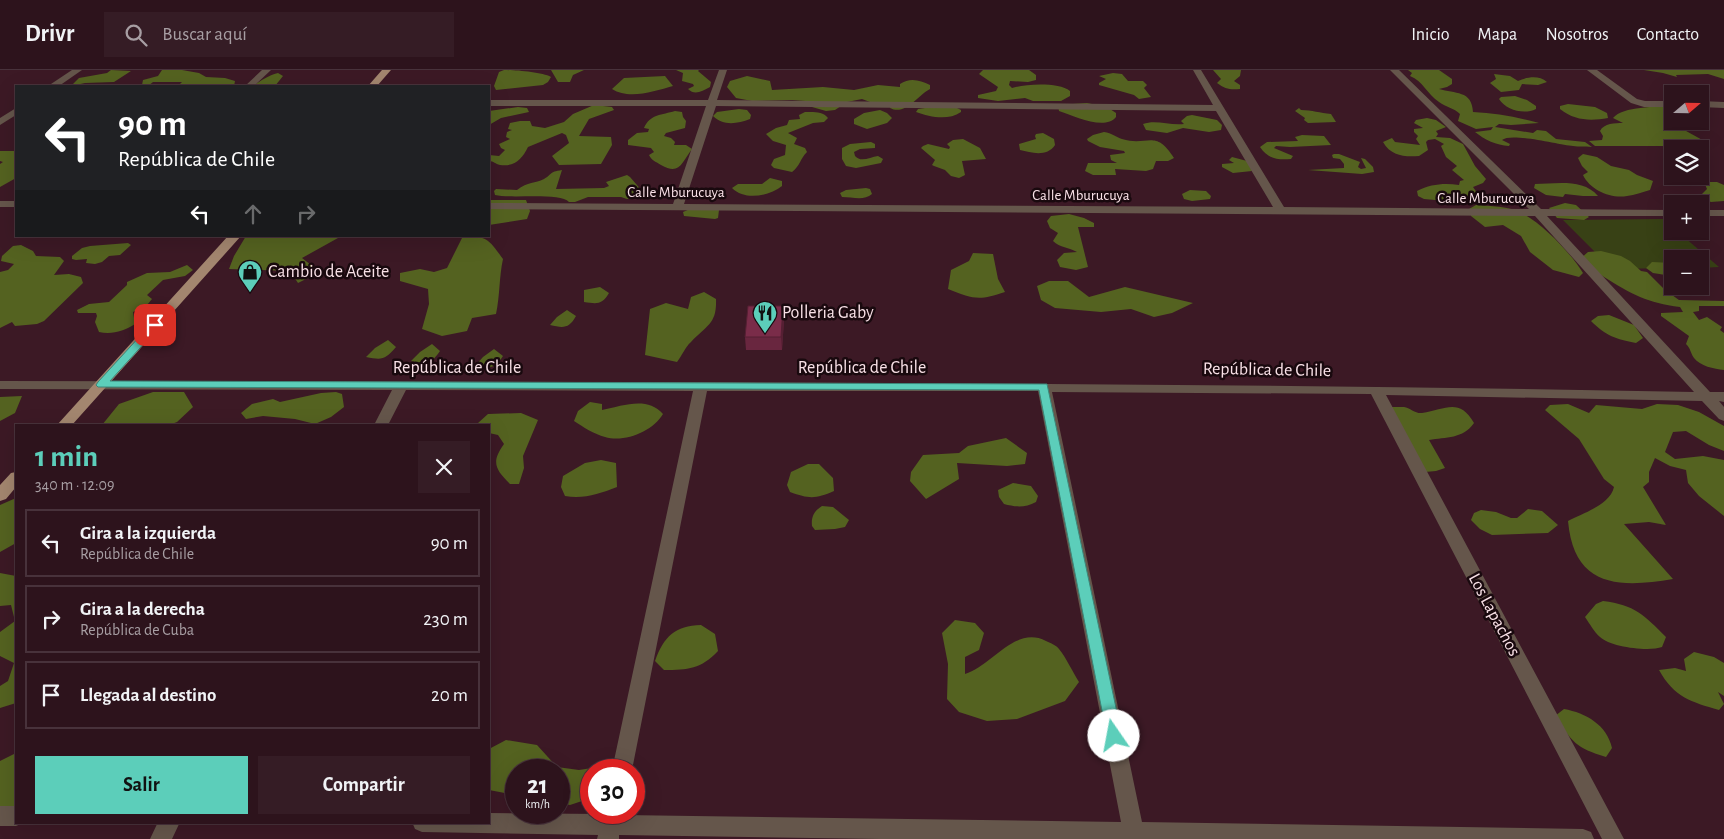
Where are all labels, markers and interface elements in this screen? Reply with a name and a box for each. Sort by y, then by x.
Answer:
search box [104,12,454,57]
icon: search [122,21,150,49]
text: Drivr [25,22,74,46]
text: Buscar aquí [162,25,247,44]
text: Inicio [1411,26,1450,44]
text: Mapa [1478,26,1517,44]
text: Nosotros [1545,26,1609,44]
text: Contacto [1637,26,1699,44]
north arrow [1664,85,1709,130]
map controls [1664,85,1709,295]
icon: left [35,105,100,170]
text: 90 m [118,107,187,142]
button: layers [1664,140,1709,185]
text: República de Chile [118,148,275,170]
street label: Calle Mburucuya [627,185,725,200]
street label: Calle Mburucuya [1032,188,1130,203]
street label: Calle Mburucuya [1437,191,1535,206]
button: + [1664,195,1709,240]
icon: left [186,200,214,228]
icon: ahead [239,200,267,228]
icon: right [292,200,320,228]
button: − [1664,250,1709,295]
shop icon: Cambio de Aceite [237,259,263,293]
place label: Cambio de Aceite [268,263,389,281]
restaurant icon: Polleria Gaby [752,300,778,334]
pin [134,304,176,346]
place label: Polleria Gaby [782,304,874,322]
icon: arrive [141,311,169,339]
street label: República de Chile [393,359,521,377]
street label: República de Chile [798,359,926,377]
street label: República de Chile [1203,360,1331,380]
button: close [418,441,470,493]
text: 1 min [35,442,98,472]
text: 340 m · 12:09 [35,477,115,493]
text: Gira a la izquierda [80,524,216,543]
icon: left [37,529,65,557]
text: 90 m [431,534,468,553]
text: República de Chile [80,546,194,562]
street label: Los Lapachos [1465,571,1523,659]
text: Gira a la derecha [80,600,205,619]
icon: right [37,605,65,633]
text: 230 m [423,610,468,629]
text: República de Cuba [80,622,194,638]
icon: arrive [37,681,65,709]
text: Llegada al destino [80,686,217,705]
text: 20 m [431,686,468,705]
position arrow [1087,709,1139,761]
button: Salir [35,756,248,814]
button: Compartir [258,756,470,814]
speed limit sign: 30 [580,759,645,824]
text: 21 [527,773,548,798]
text: km/h [525,798,550,810]

